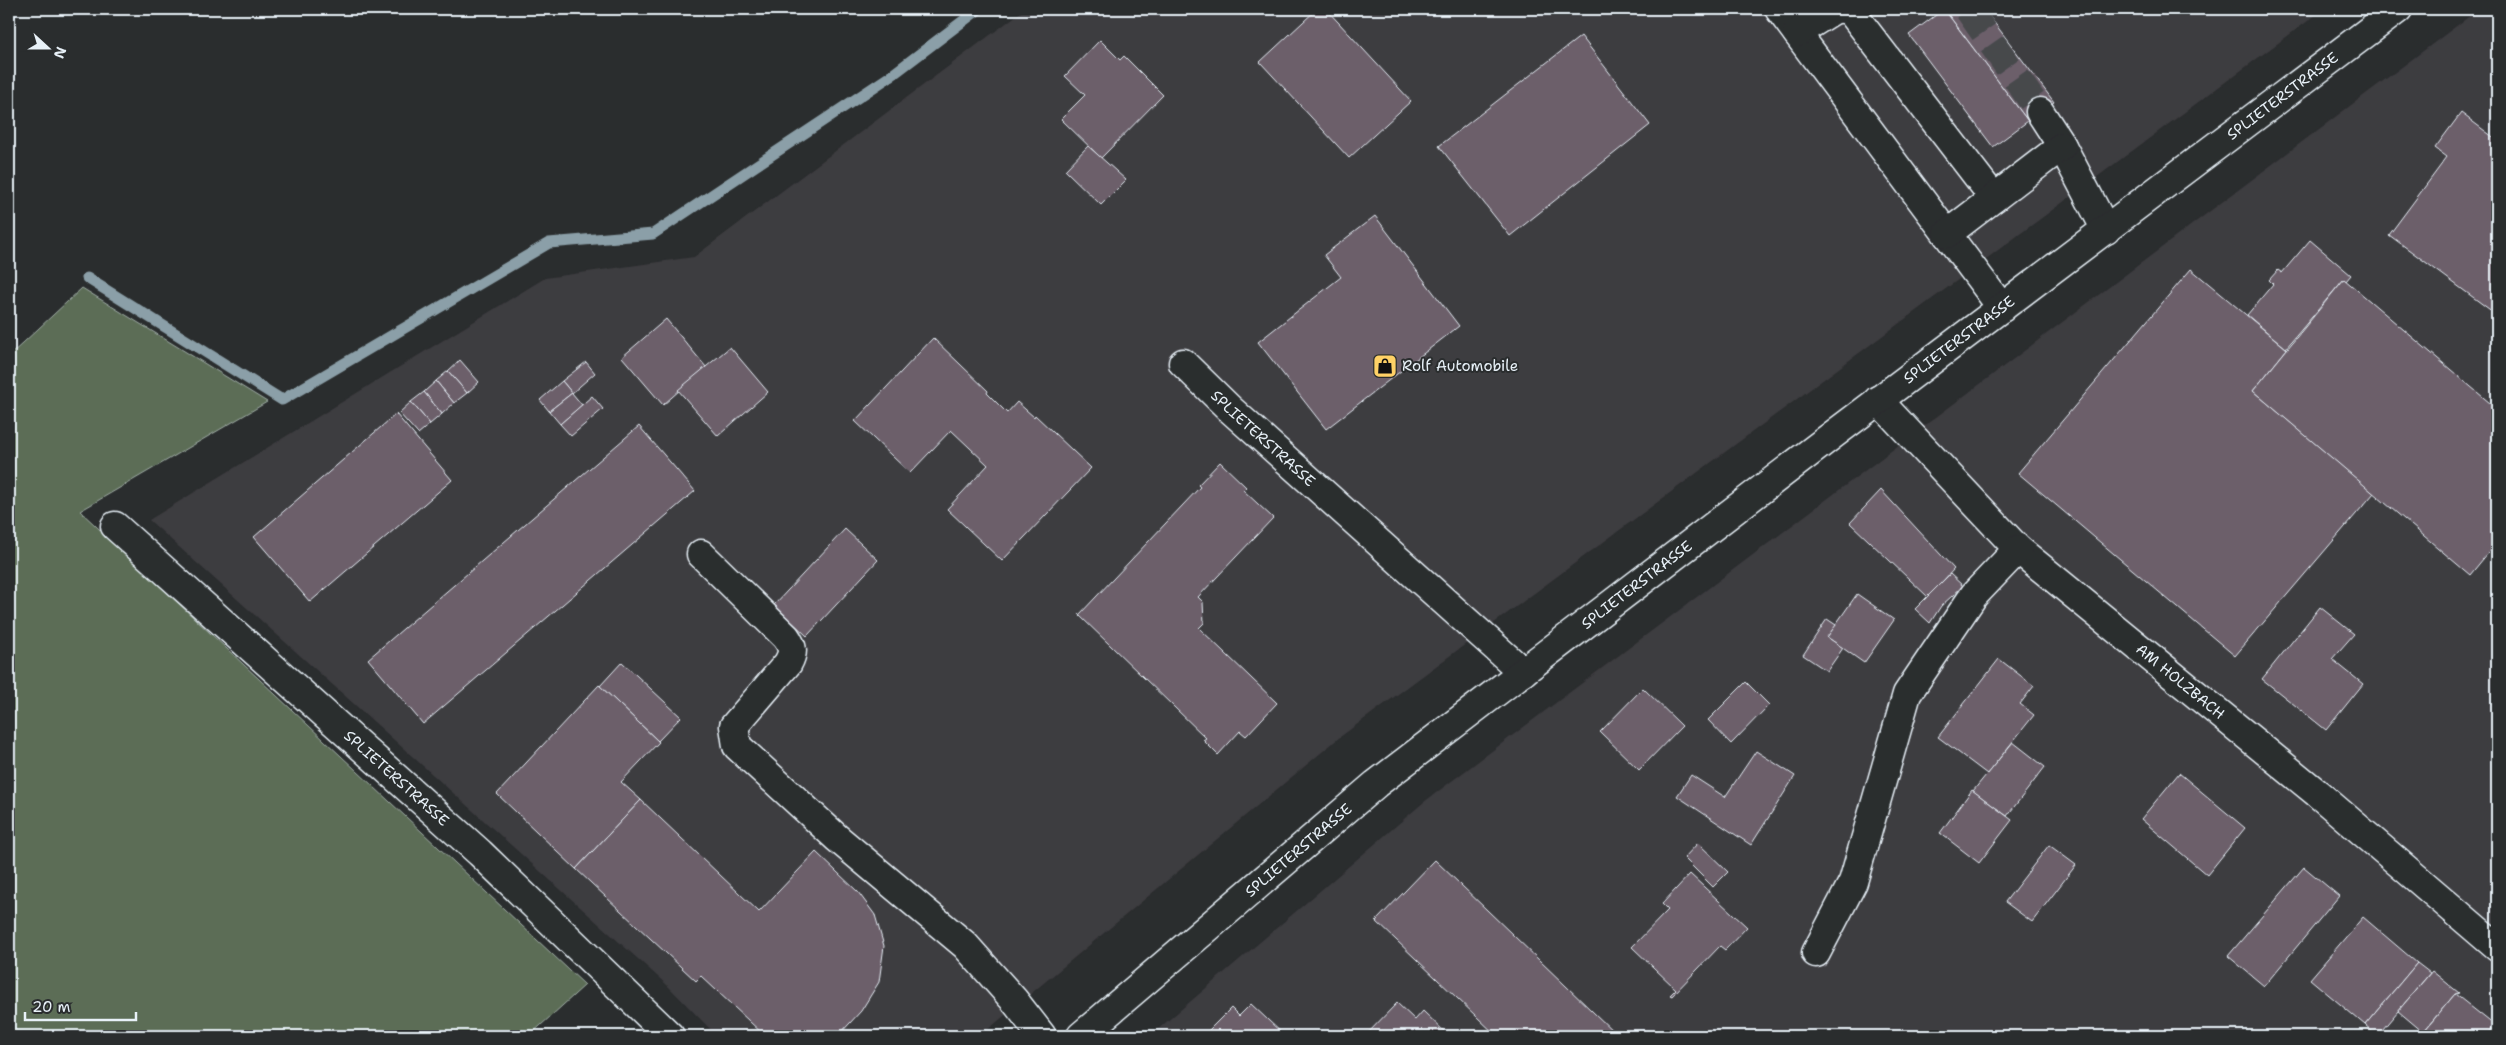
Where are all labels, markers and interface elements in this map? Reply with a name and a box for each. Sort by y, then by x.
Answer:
north arrow [22,22,72,72]
text: N [50,44,71,61]
street label: SPLIETERSTRASSE [2223,48,2342,145]
street label: SPLIETERSTRASSE [1899,291,2019,388]
shop icon: Rolf Automobile [1372,353,1398,379]
place label: Rolf Automobile [1402,356,1518,376]
street label: SPLIETERSTRASSE [1207,386,1320,491]
street label: SPLIETERSTRASSE [1577,536,1696,634]
street label: AM HOLZBACH [2132,639,2229,724]
street label: SPLIETERSTRASSE [340,726,453,831]
street label: SPLIETERSTRASSE [1241,799,1356,902]
scale bar [25,990,136,1022]
text: 20 m [32,997,71,1017]

